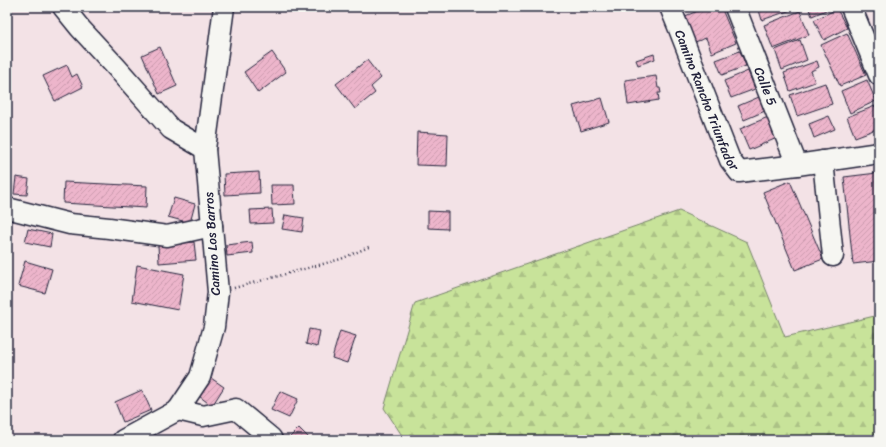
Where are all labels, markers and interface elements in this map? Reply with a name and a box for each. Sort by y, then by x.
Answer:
street label: Camino Rancho Triunfador [669,26,746,176]
street label: Calle 5 [748,63,784,109]
street label: Camino Los Barros [197,191,227,296]

